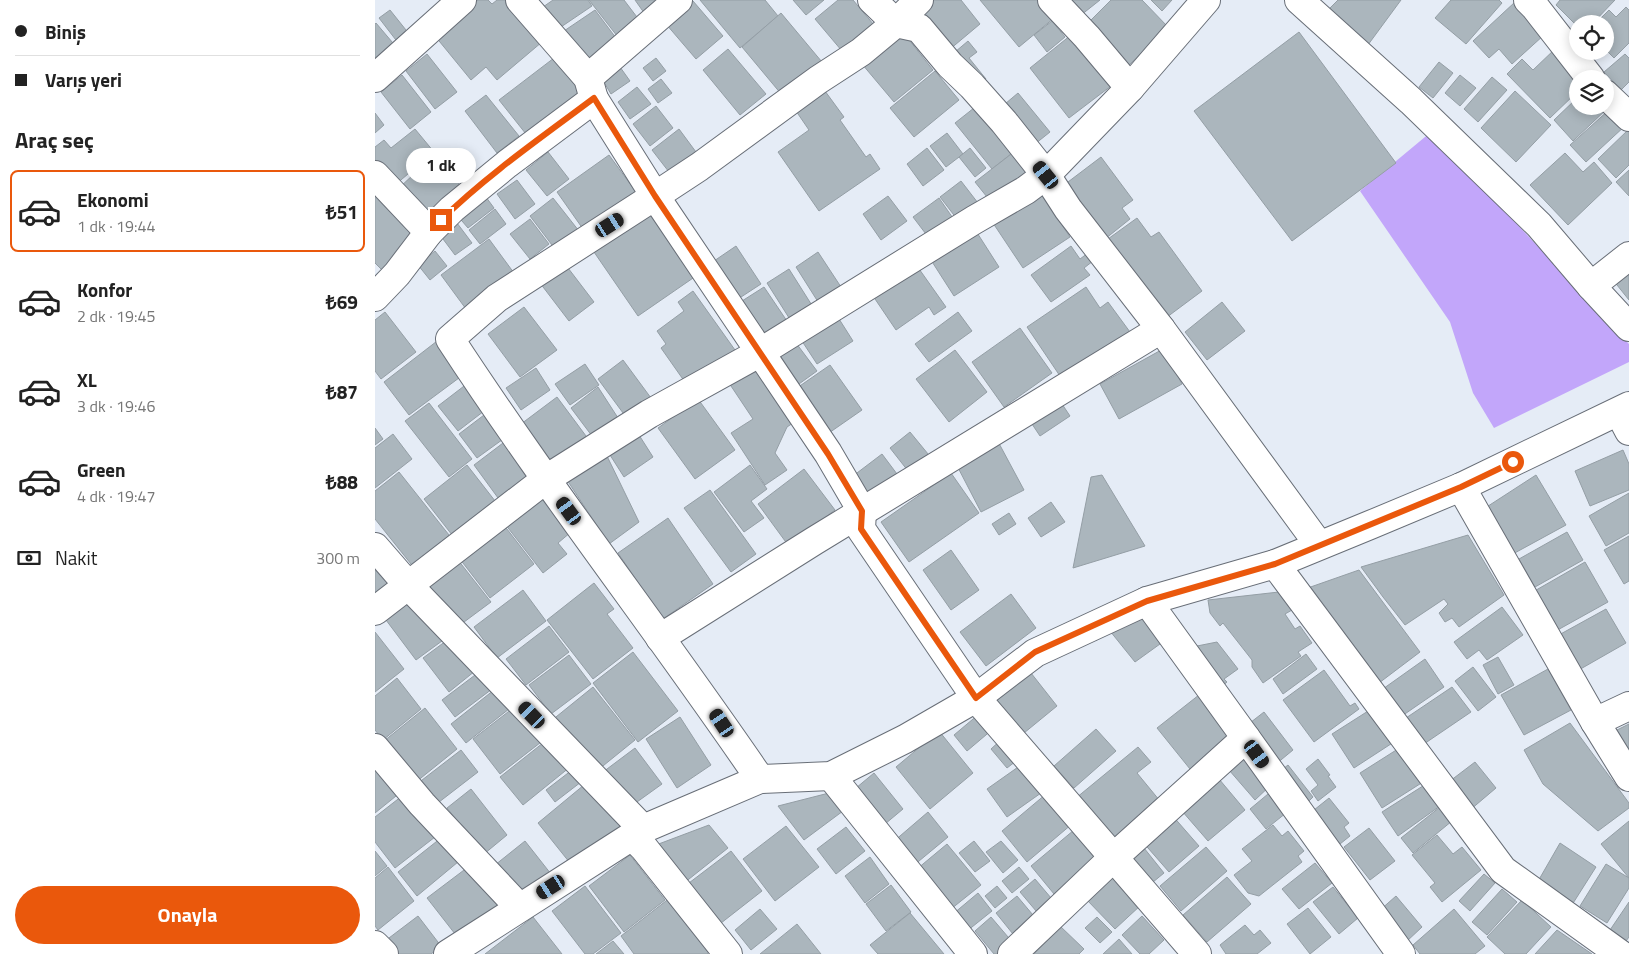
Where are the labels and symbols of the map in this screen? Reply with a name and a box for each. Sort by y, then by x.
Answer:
callout: 1 dk [406,148,476,182]
car [1030,159,1061,191]
route end [430,209,452,231]
car [593,211,626,239]
route start [1502,451,1524,473]
car [554,494,583,528]
car [516,699,547,731]
car [707,706,736,740]
car [1242,737,1271,771]
car [534,873,567,901]

